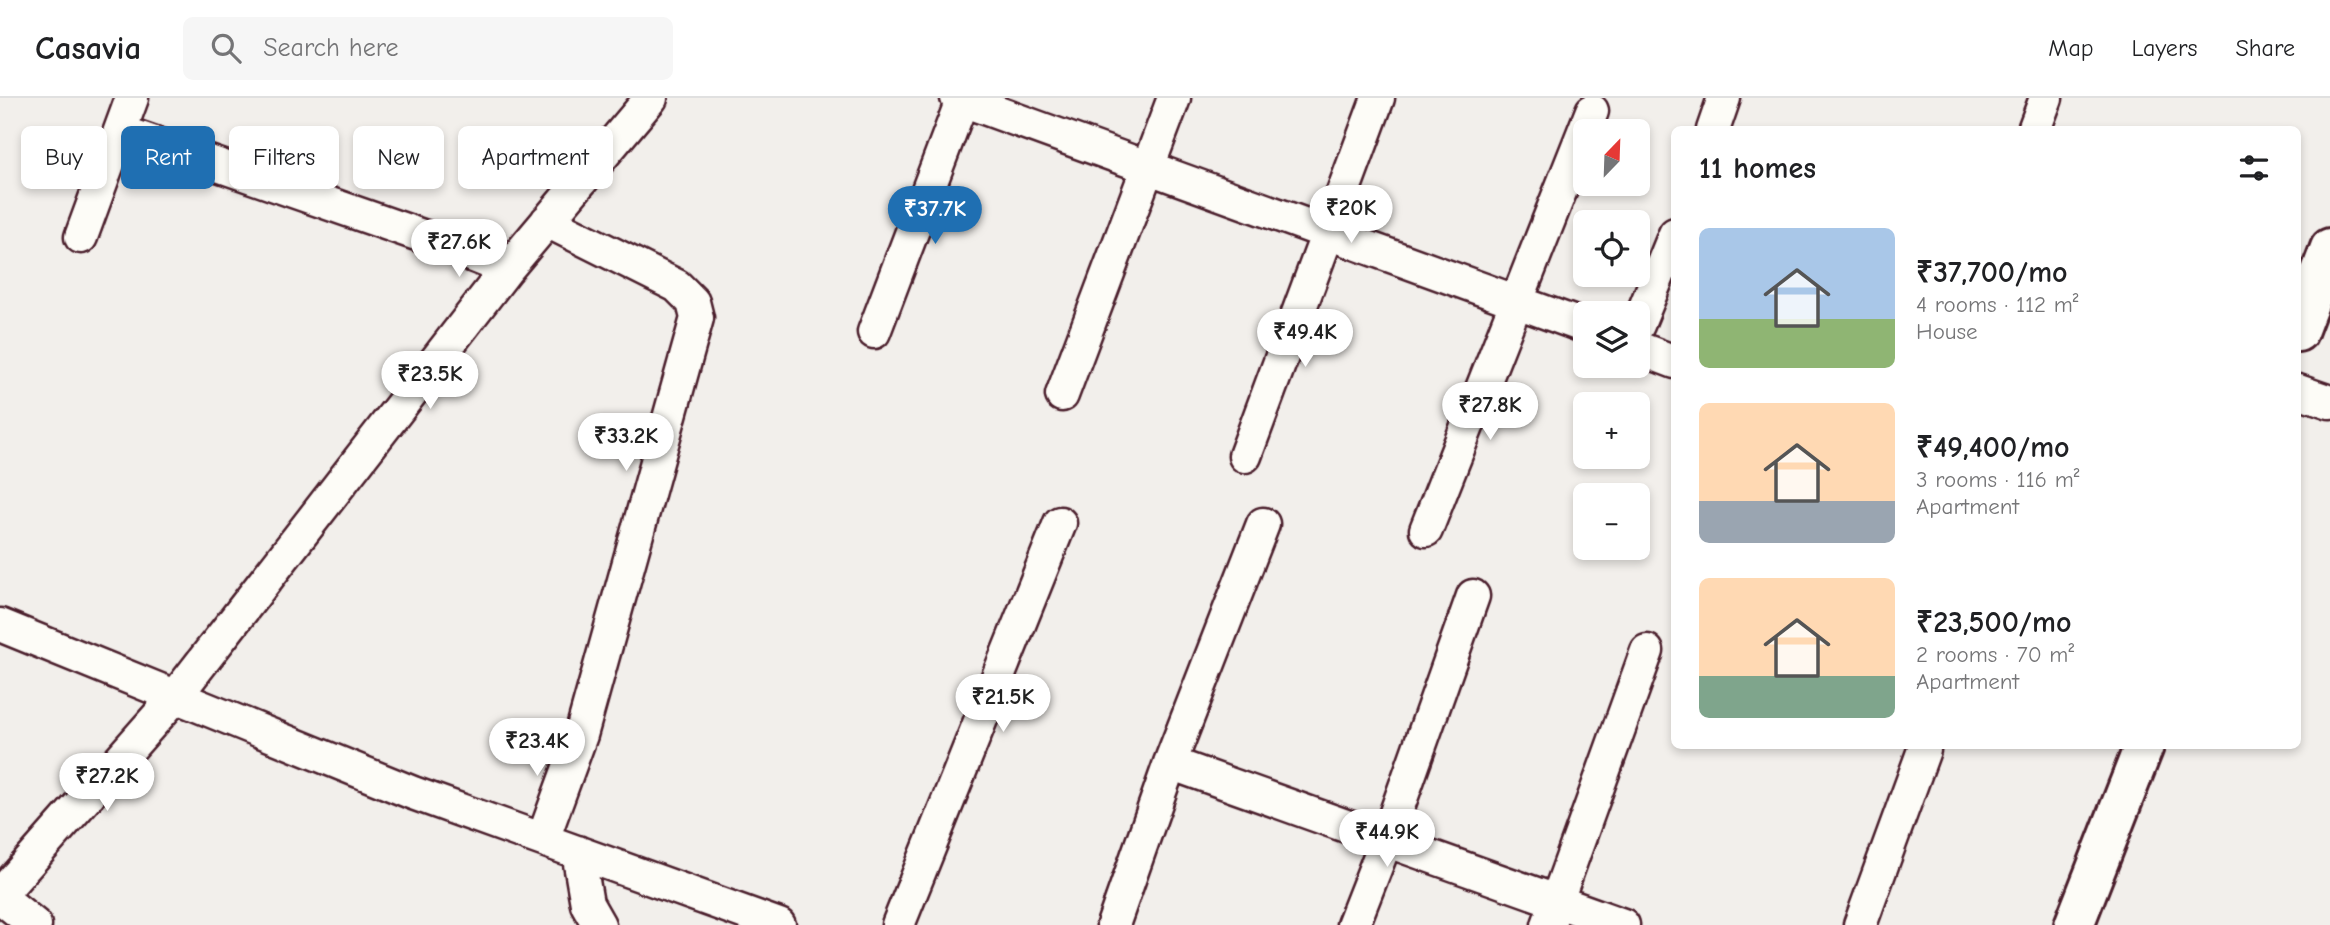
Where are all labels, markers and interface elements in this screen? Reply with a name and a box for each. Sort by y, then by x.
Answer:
search box [183,17,673,80]
text: Casavia [35,29,141,67]
icon: search [207,29,245,67]
text: Search here [263,33,399,63]
text: Map [2048,34,2094,62]
text: Layers [2132,34,2197,62]
text: Share [2235,34,2295,62]
north arrow [1573,119,1650,196]
map controls [1573,119,1650,560]
chip: Buy [21,126,107,189]
chip: Rent [121,126,215,189]
chip: Filters [229,126,339,189]
chip: New [353,126,444,189]
chip: Apartment [458,126,613,189]
icon: filters [2235,149,2273,187]
text: 11 homes [1699,151,1816,186]
pin: ₹37.7K [878,186,992,246]
pin: ₹20K [1310,186,1392,245]
text: ₹20K [1326,194,1376,221]
text: ₹37.7K [904,195,966,222]
button: locate [1573,210,1650,287]
pin: ₹27.6K [402,220,516,279]
text: ₹27.6K [427,228,491,255]
text: ₹37,700/mo [1916,255,2068,290]
icon: home [1755,256,1839,340]
text: 4 rooms · 112 m² [1916,291,2079,318]
button: layers [1573,301,1650,378]
pin: ₹49.4K [1248,310,1362,369]
text: ₹49.4K [1273,318,1337,345]
text: House [1916,318,1978,345]
pin: ₹23.5K [373,352,487,411]
text: ₹23.5K [397,360,463,387]
pin: ₹27.8K [1433,382,1547,442]
text: ₹27.8K [1458,391,1522,418]
button: + [1573,392,1650,469]
pin: ₹33.2K [569,414,683,473]
text: ₹33.2K [594,422,658,449]
text: ₹49,400/mo [1916,430,2070,465]
icon: home [1755,431,1839,515]
text: 3 rooms · 116 m² [1916,466,2080,493]
button: − [1573,483,1650,560]
text: Apartment [1916,493,2019,520]
text: ₹23,500/mo [1916,605,2071,640]
icon: home [1755,606,1839,690]
text: 2 rooms · 70 m² [1916,641,2074,668]
text: Apartment [1916,668,2019,695]
pin: ₹21.5K [946,674,1060,734]
text: ₹21.5K [972,683,1034,710]
pin: ₹23.4K [480,718,594,778]
text: ₹23.4K [505,727,569,754]
pin: ₹27.2K [50,754,164,813]
text: ₹27.2K [75,762,139,789]
pin: ₹44.9K [1330,810,1444,869]
text: ₹44.9K [1355,818,1419,845]

